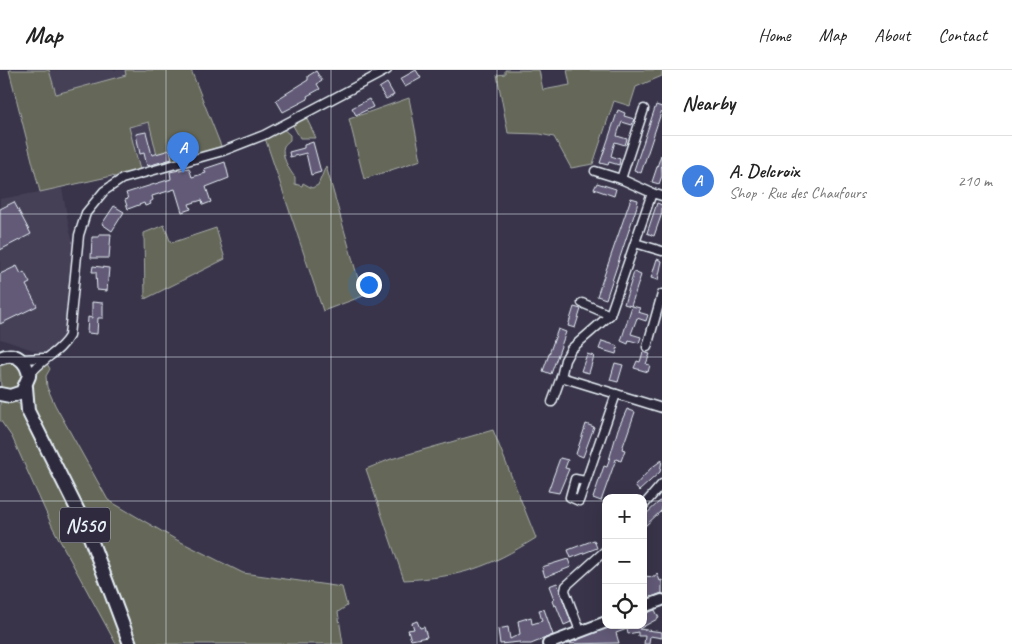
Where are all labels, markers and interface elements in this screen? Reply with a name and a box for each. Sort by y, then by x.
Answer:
text: Map [25,20,62,50]
text: Home [758,24,791,46]
text: Map [819,24,846,46]
text: About [874,24,910,46]
text: Contact [938,24,987,46]
text: Nearby [682,90,735,116]
pin: A [167,132,199,173]
text: A. Delcroix [729,159,799,183]
text: A [694,171,702,191]
text: 210 m [958,171,992,191]
text: Shop · Rue des Chaufours [729,183,866,203]
your location [356,272,382,298]
map controls [602,494,647,629]
button: + [602,494,647,539]
road number: N550 [60,508,110,542]
button: − [602,539,647,584]
button: locate [602,584,647,629]

